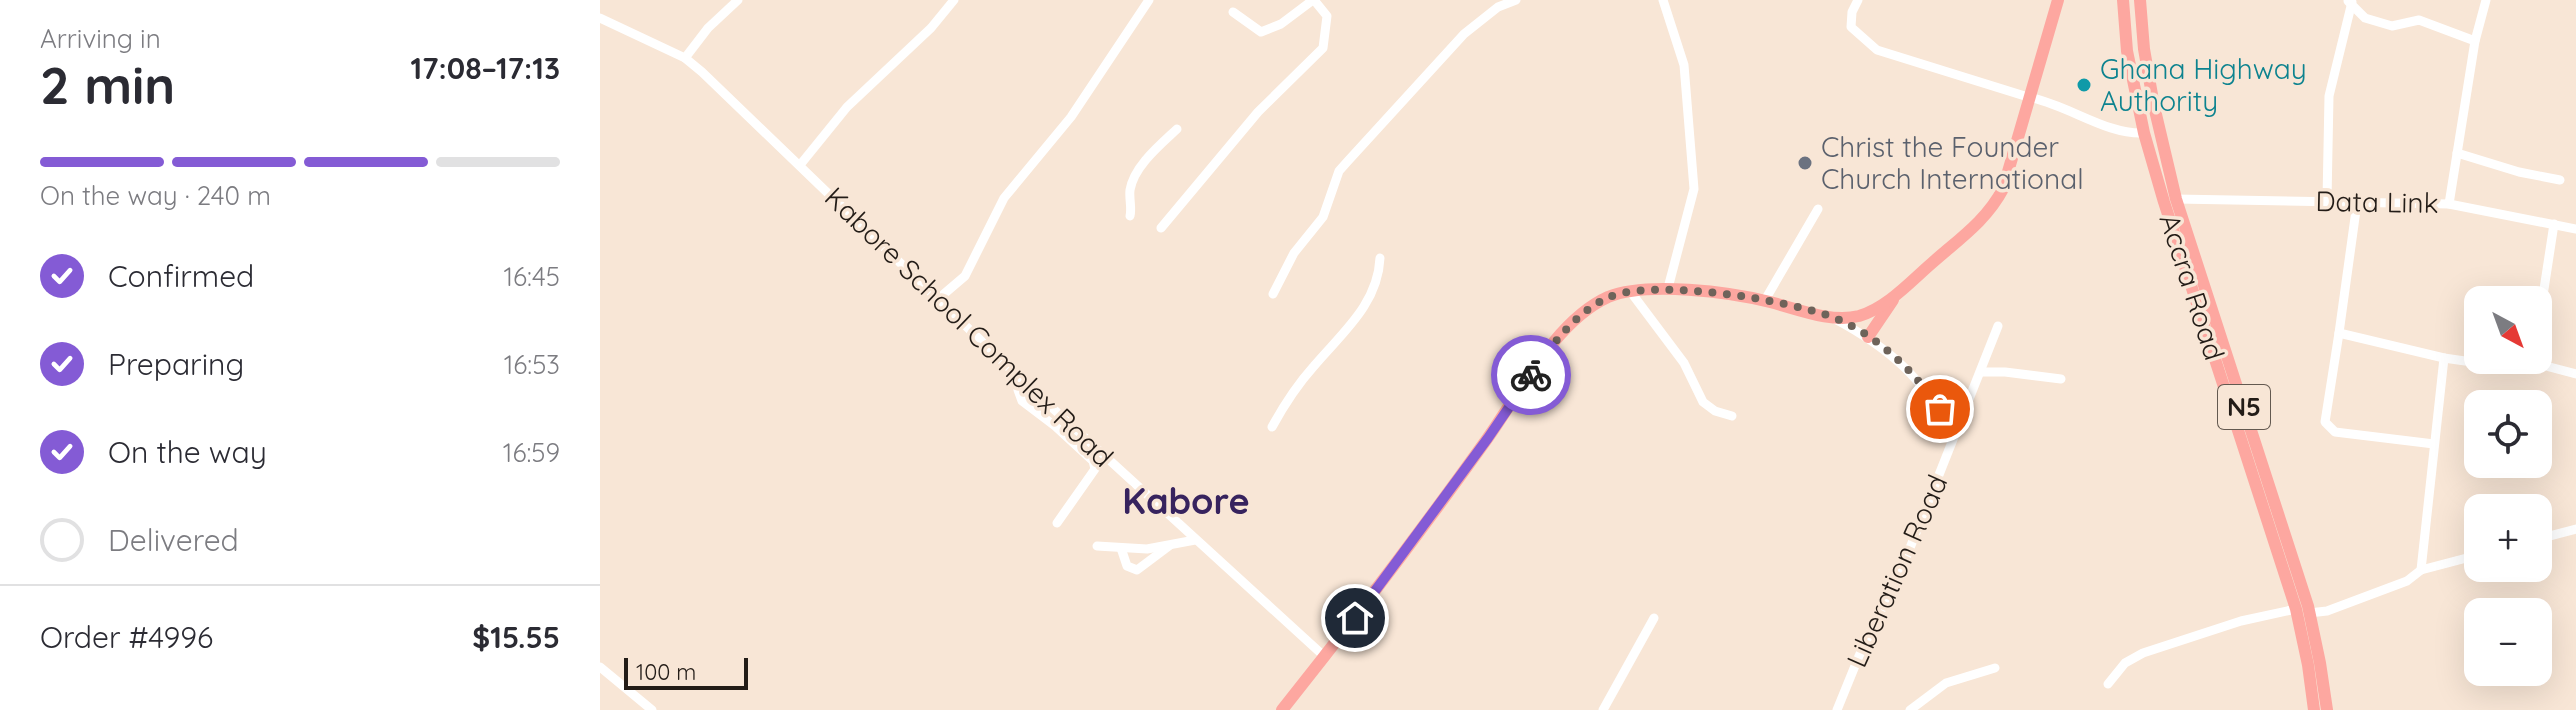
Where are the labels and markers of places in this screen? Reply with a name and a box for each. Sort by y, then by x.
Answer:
place label: Ghana Highway Authority [2100,51,2307,118]
marker: Ghana Highway Authority [2075,76,2093,94]
place label: Christ the Founder Church International [1821,129,2084,196]
marker: Christ the Founder Church International [1796,154,1814,172]
pin [1906,375,1974,443]
pin [1321,584,1389,652]

